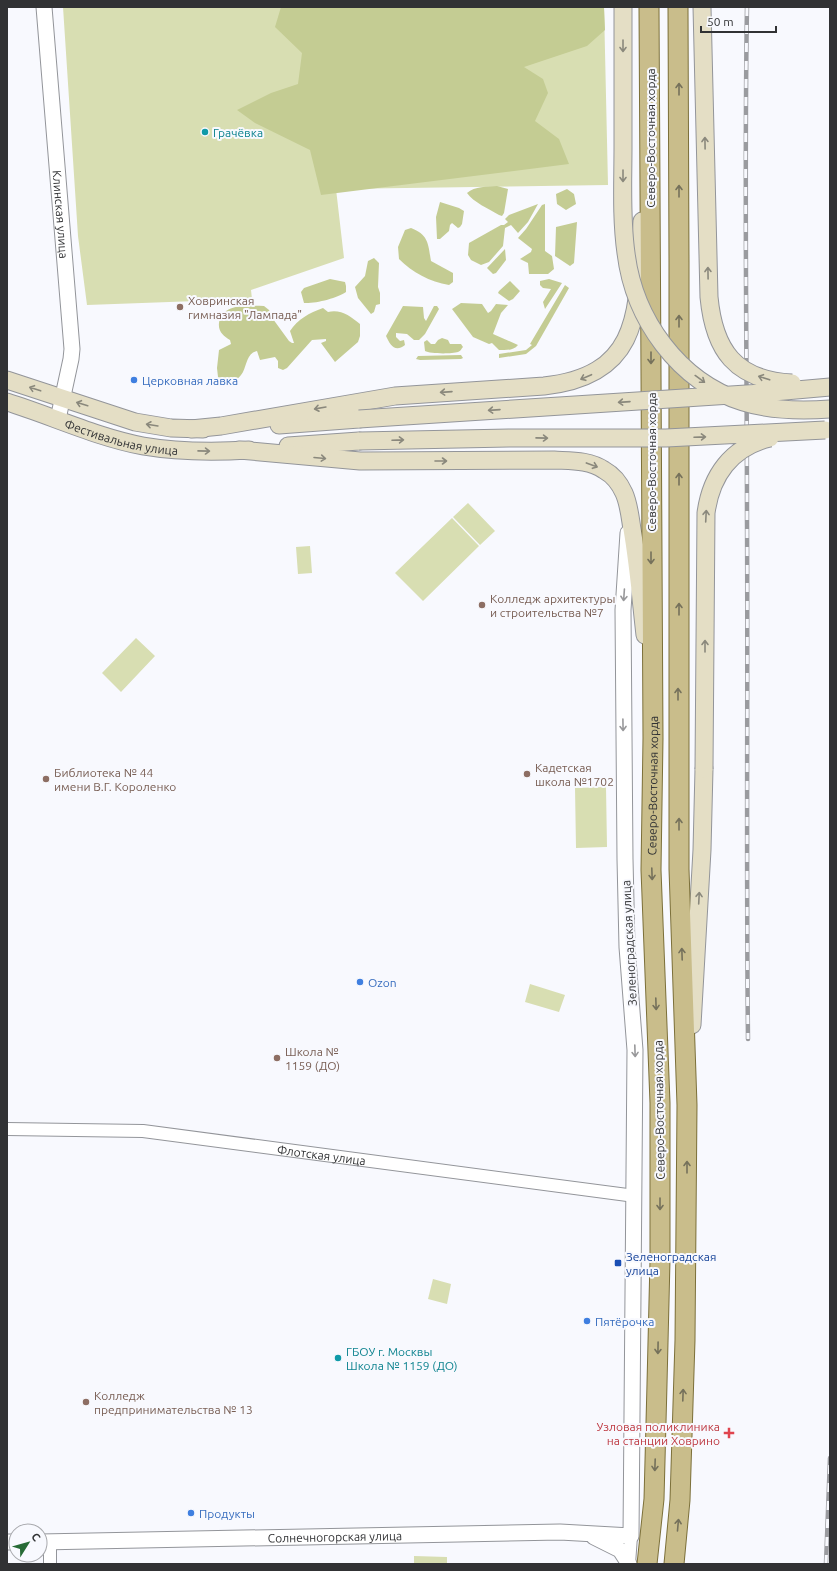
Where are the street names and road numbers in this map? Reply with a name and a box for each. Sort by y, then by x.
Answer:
street label: Северо-Восточная хорда [644,68,657,208]
street label: Клинская улица [51,170,71,259]
street label: Северо-Восточная хорда [645,392,658,532]
street label: Фестивальная улица [63,416,178,457]
street label: Северо-Восточная хорда [645,716,660,856]
street label: Зеленоградская улица [619,880,639,1006]
street label: Северо-Восточная хорда [651,1040,667,1180]
street label: Флотская улица [276,1142,367,1167]
street label: Солнечногорская улица [268,1529,402,1544]

